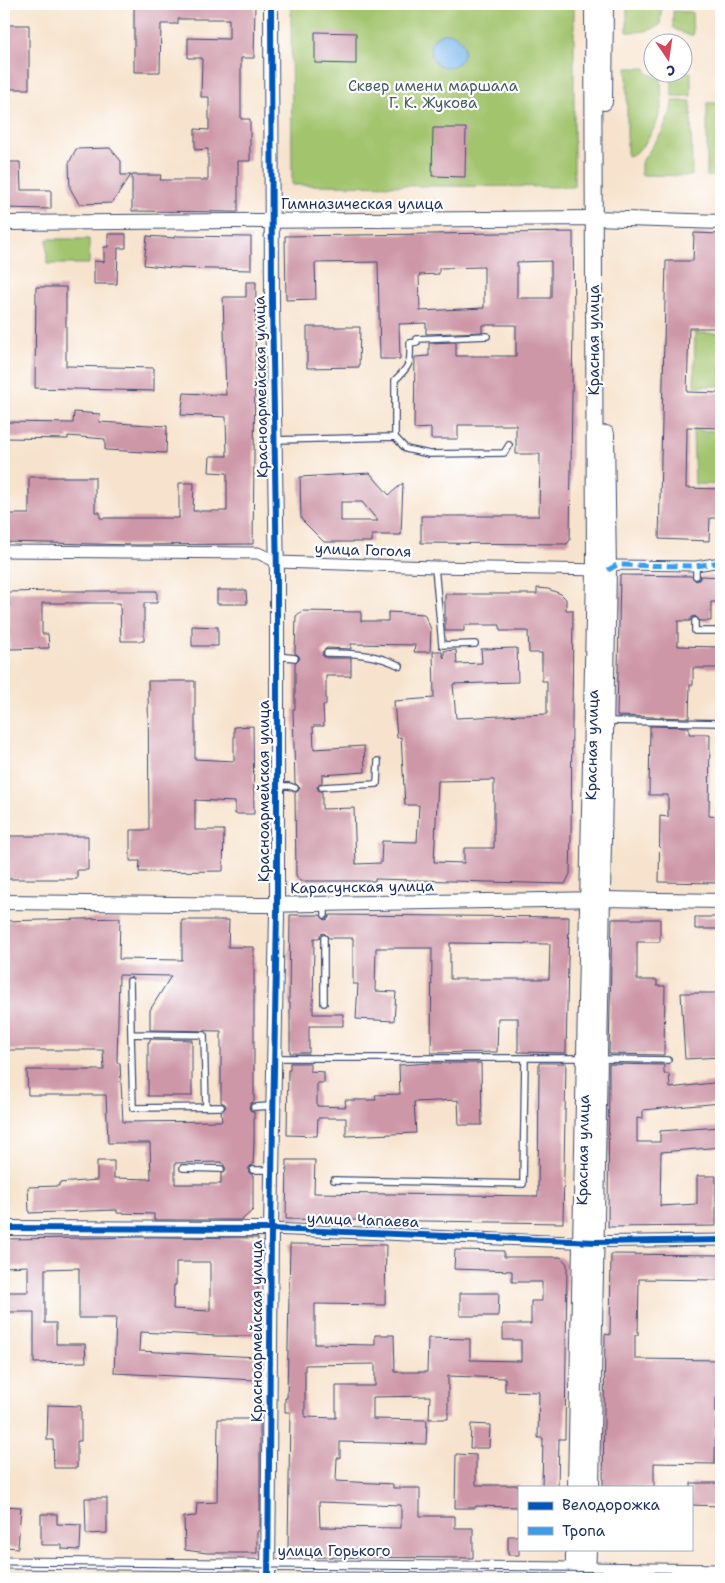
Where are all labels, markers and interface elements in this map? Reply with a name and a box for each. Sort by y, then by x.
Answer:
north arrow [642,32,692,82]
text: С [665,61,677,80]
park label: Сквер имени маршала Г. К. Жукова [348,76,519,113]
street label: Гимназическая улица [281,194,444,214]
street label: Красная улица [584,284,604,395]
street label: Красноармейская улица [249,295,273,478]
street label: улица Гоголя [314,538,412,562]
street label: Красная улица [581,689,603,801]
street label: Красноармейская улица [254,699,274,882]
street label: Карасунская улица [290,876,435,898]
street label: Красная улица [572,1094,594,1206]
street label: улица Чапаева [307,1208,420,1232]
street label: Красноармейская улица [247,1239,267,1422]
legend [518,1486,692,1550]
text: Велодорожка [562,1495,661,1515]
text: Тропа [562,1521,606,1541]
street label: улица Горького [277,1541,391,1561]

